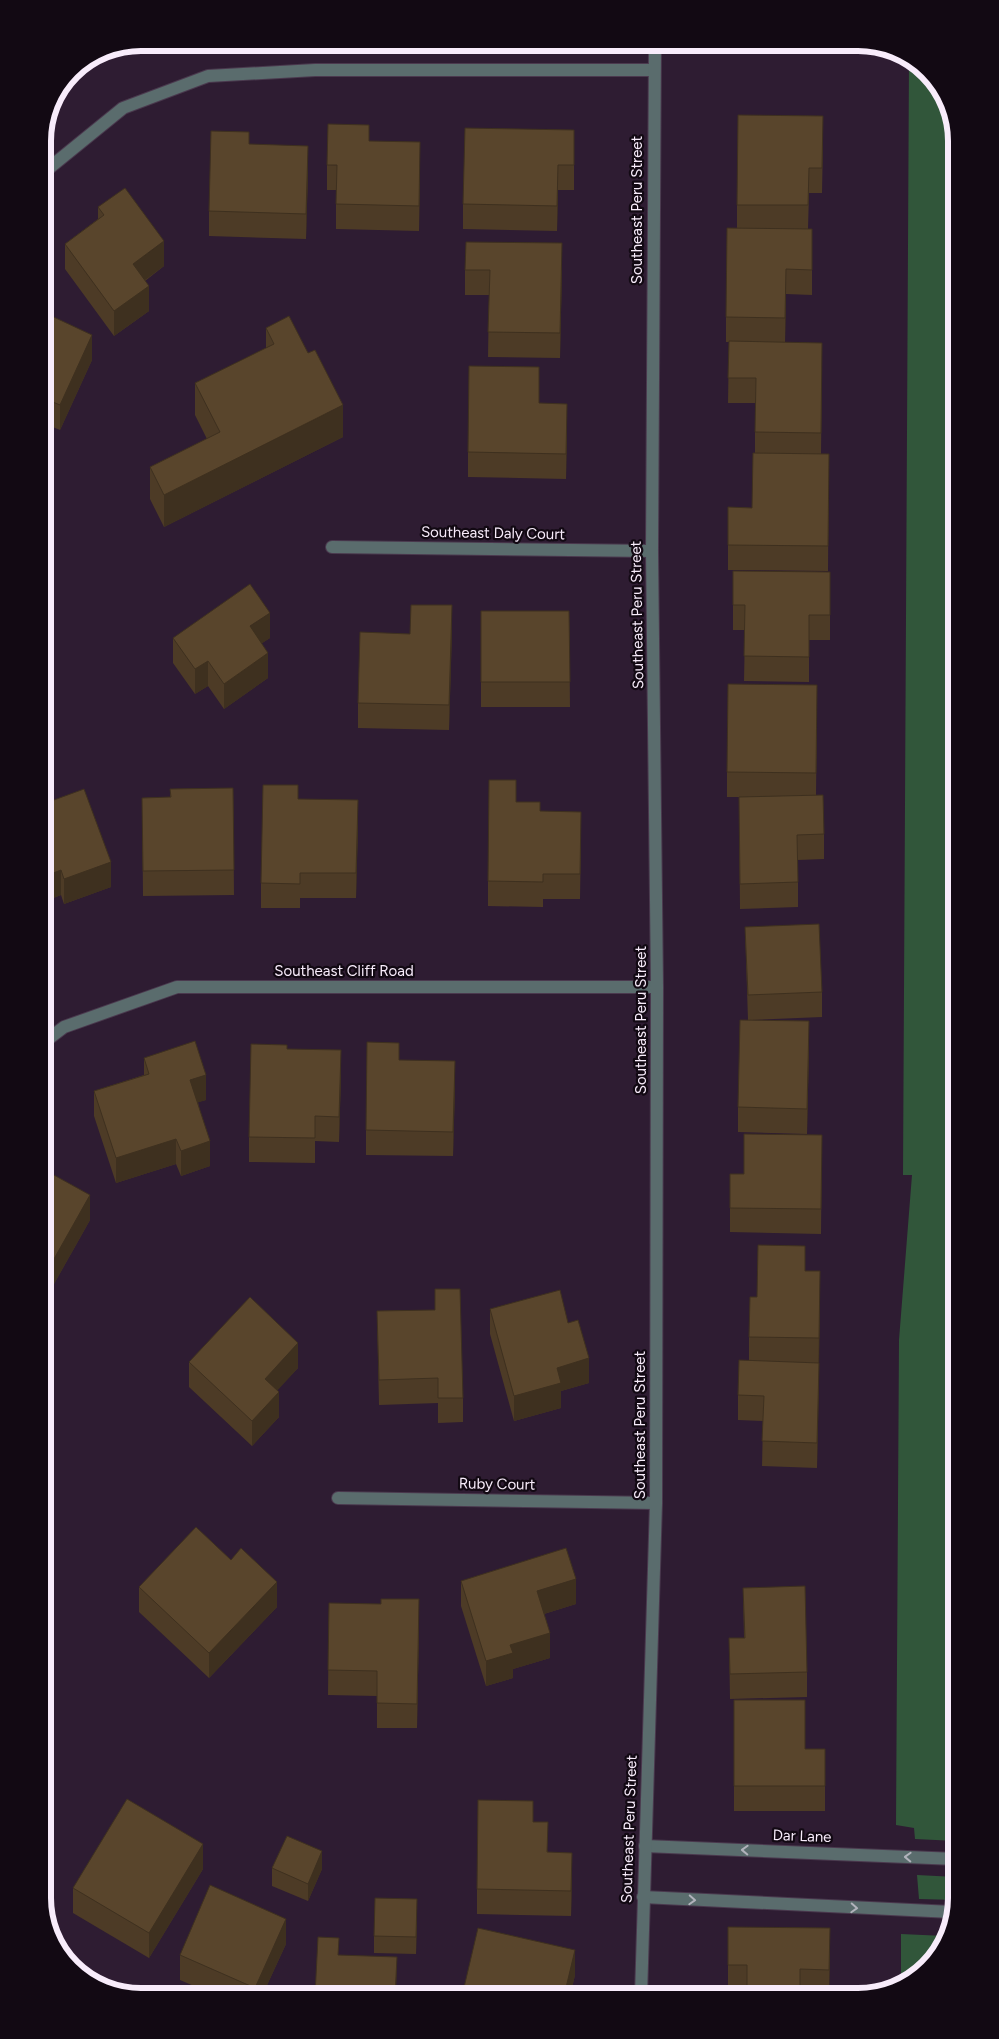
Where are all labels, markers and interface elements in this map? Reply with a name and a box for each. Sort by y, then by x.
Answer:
street label: Southeast Peru Street [628,135,646,284]
street label: Southeast Daly Court [421,523,565,543]
street label: Southeast Peru Street [627,540,647,689]
street label: Southeast Peru Street [632,945,650,1094]
street label: Southeast Cliff Road [274,962,414,980]
street label: Southeast Peru Street [631,1350,649,1499]
street label: Ruby Court [459,1474,536,1494]
street label: Southeast Peru Street [617,1754,641,1903]
street label: Dar Lane [772,1826,832,1846]
one-way arrow [741,1845,749,1856]
one-way arrow [904,1852,912,1862]
one-way arrow [688,1894,696,1905]
one-way arrow [850,1902,858,1913]

